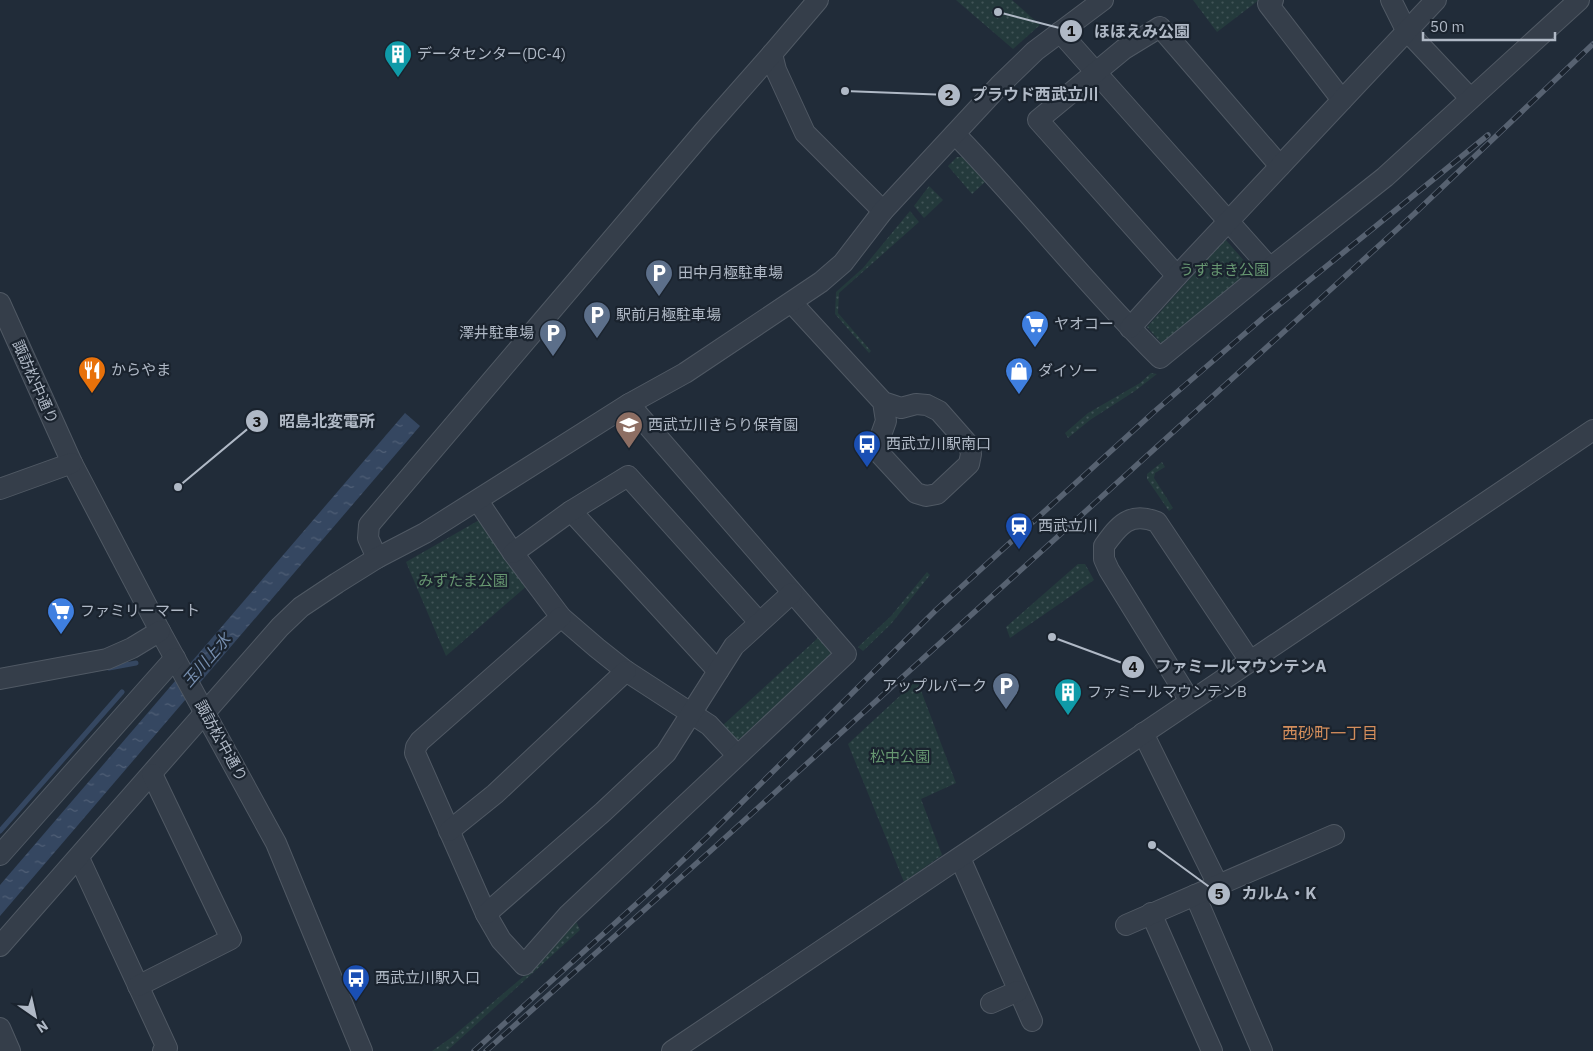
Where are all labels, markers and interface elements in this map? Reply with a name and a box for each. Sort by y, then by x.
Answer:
scale bar [1423,10,1556,42]
callout: ほほえみ公園 [1059,16,1200,47]
text: 50 m [1430,17,1465,36]
text: 1 [1066,21,1076,40]
text: ほほえみ公園 [1094,21,1190,41]
building icon: データセンター(DC-4) [383,39,413,78]
place label: データセンター(DC-4) [417,44,566,63]
callout: プラウド西武立川 [936,79,1109,110]
text: プラウド西武立川 [971,84,1099,104]
text: 2 [944,85,954,104]
parking icon: 田中月極駐車場 [644,258,674,297]
park label: うずまき公園 [1179,260,1269,279]
place label: 田中月極駐車場 [678,263,783,282]
parking icon: 駅前月極駐車場 [582,300,612,339]
place label: 駅前月極駐車場 [616,305,721,324]
supermarket icon: ヤオコー [1020,309,1050,348]
place label: ヤオコー [1054,314,1114,333]
parking icon: 澤井駐車場 [538,318,568,357]
place label: 澤井駐車場 [459,323,534,342]
street label: 諏訪松中通り [8,337,62,427]
restaurant icon: からやま [77,355,107,394]
shop icon: ダイソー [1004,356,1034,395]
place label: からやま [111,360,171,379]
place label: ダイソー [1038,361,1098,380]
callout: 昭島北変電所 [244,406,385,437]
school or university icon: 西武立川きらり保育園 [614,410,644,449]
text: 昭島北変電所 [279,411,375,431]
text: 3 [252,412,262,431]
place label: 西武立川きらり保育園 [648,415,798,434]
bus stop icon: 西武立川駅南口 [852,429,882,468]
place label: 西武立川駅南口 [886,434,991,453]
station icon: 西武立川 [1004,511,1034,550]
place label: 西武立川 [1038,516,1098,535]
park label: みずたま公園 [418,571,508,590]
supermarket icon: ファミリーマート [46,596,76,635]
place label: ファミリーマート [80,601,200,620]
water label: 玉川上水 [177,628,236,691]
callout: ファミールマウンテンA [1120,651,1336,682]
text: ファミールマウンテンA [1156,656,1327,676]
text: 4 [1128,657,1138,676]
parking icon: アップルパーク [991,671,1021,710]
place label: アップルパーク [882,676,987,695]
building icon: ファミールマウンテンB [1053,677,1083,716]
place label: ファミールマウンテンB [1087,682,1247,701]
street label: 諏訪松中通り [191,697,252,785]
district label: 西砂町一丁目 [1282,723,1378,743]
park label: 松中公園 [870,747,930,766]
callout: カルム・K [1206,878,1326,909]
text: カルム・K [1242,883,1316,903]
text: 5 [1214,884,1224,903]
bus stop icon: 西武立川駅入口 [341,963,371,1002]
place label: 西武立川駅入口 [375,968,480,987]
north arrow [10,991,60,1041]
text: N [33,1016,52,1037]

